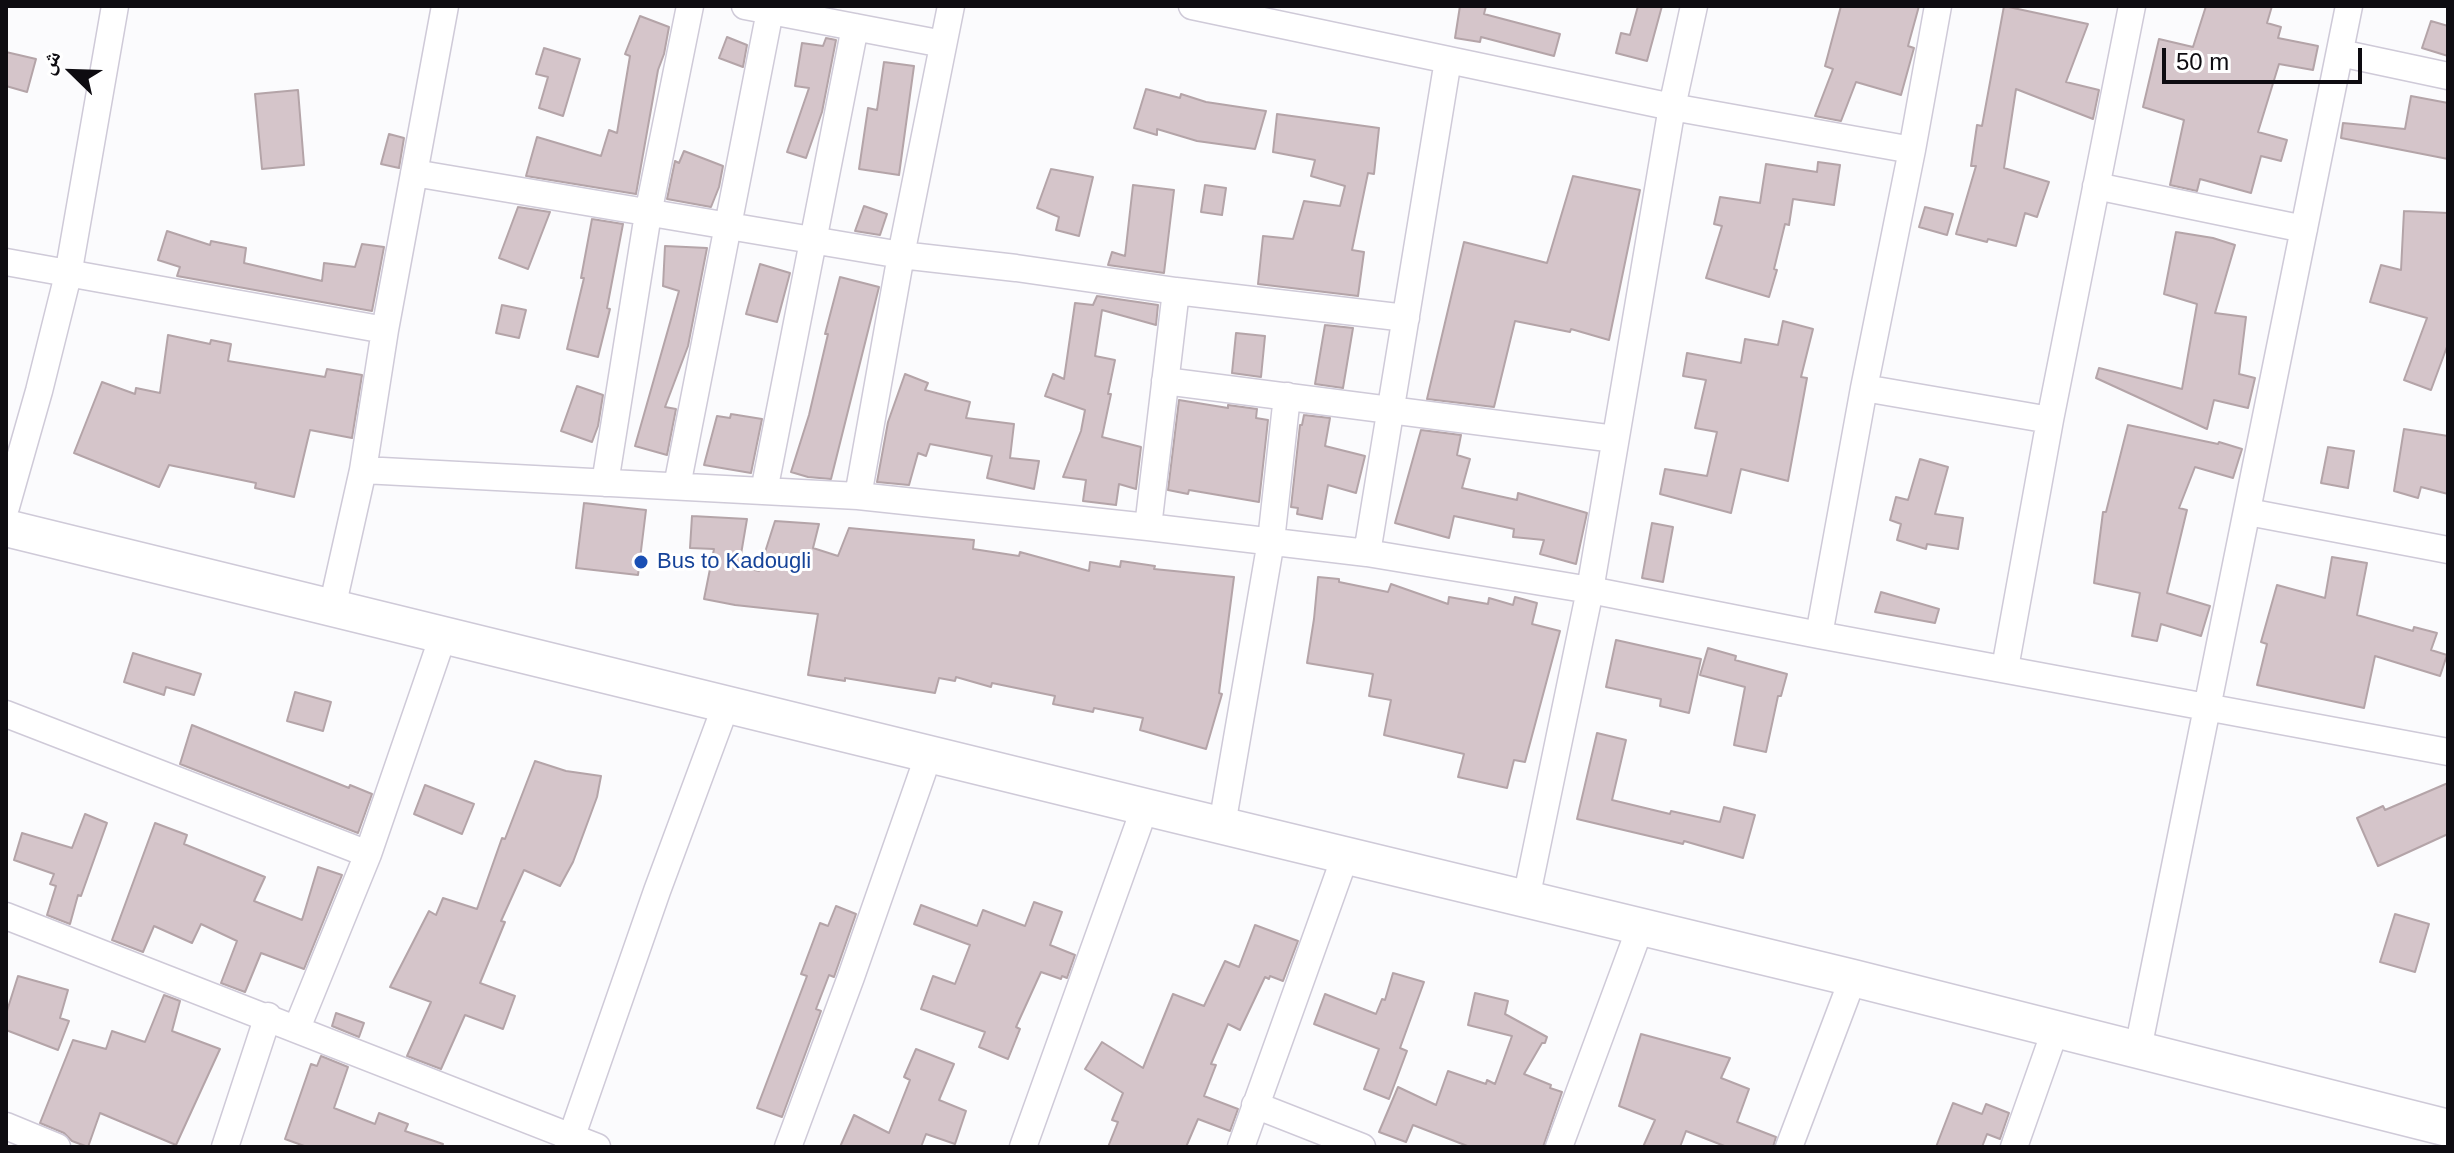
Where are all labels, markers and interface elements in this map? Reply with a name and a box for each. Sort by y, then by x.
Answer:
north arrow [32,32,112,112]
scale bar [2166,32,2366,82]
text: ش [33,47,66,78]
text: 50 m [2176,48,2229,75]
place label: Bus to Kadougli [657,549,811,575]
marker: Bus to Kadougli [632,553,650,571]

